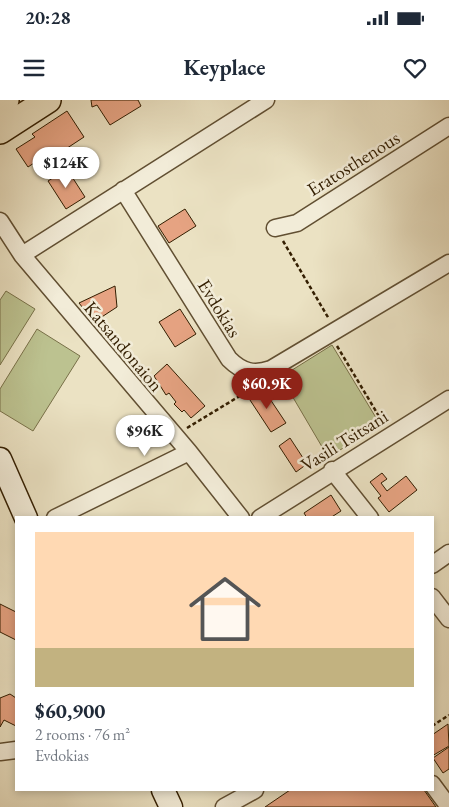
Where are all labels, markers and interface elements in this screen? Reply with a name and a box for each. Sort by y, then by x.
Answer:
text: 20:28 [25,5,71,30]
text: Keyplace [184,53,265,82]
icon: menu [20,54,48,82]
icon: heart [401,54,429,82]
street label: Eratosthenous [302,125,404,202]
pin: $124K [31,146,101,189]
text: $124K [44,152,88,173]
street label: Evdokias [192,274,247,342]
street label: Katsandonaion [78,296,169,397]
pin: $60.9K [226,368,308,410]
text: $60.9K [243,373,291,394]
street label: Vasili Tsitsani [296,404,393,477]
pin: $96K [115,414,175,457]
text: $96K [127,420,163,441]
icon: home [180,564,270,654]
text: $60,900 [35,697,105,724]
text: 2 rooms · 76 m² [35,724,130,745]
text: Evdokias [35,745,89,766]

